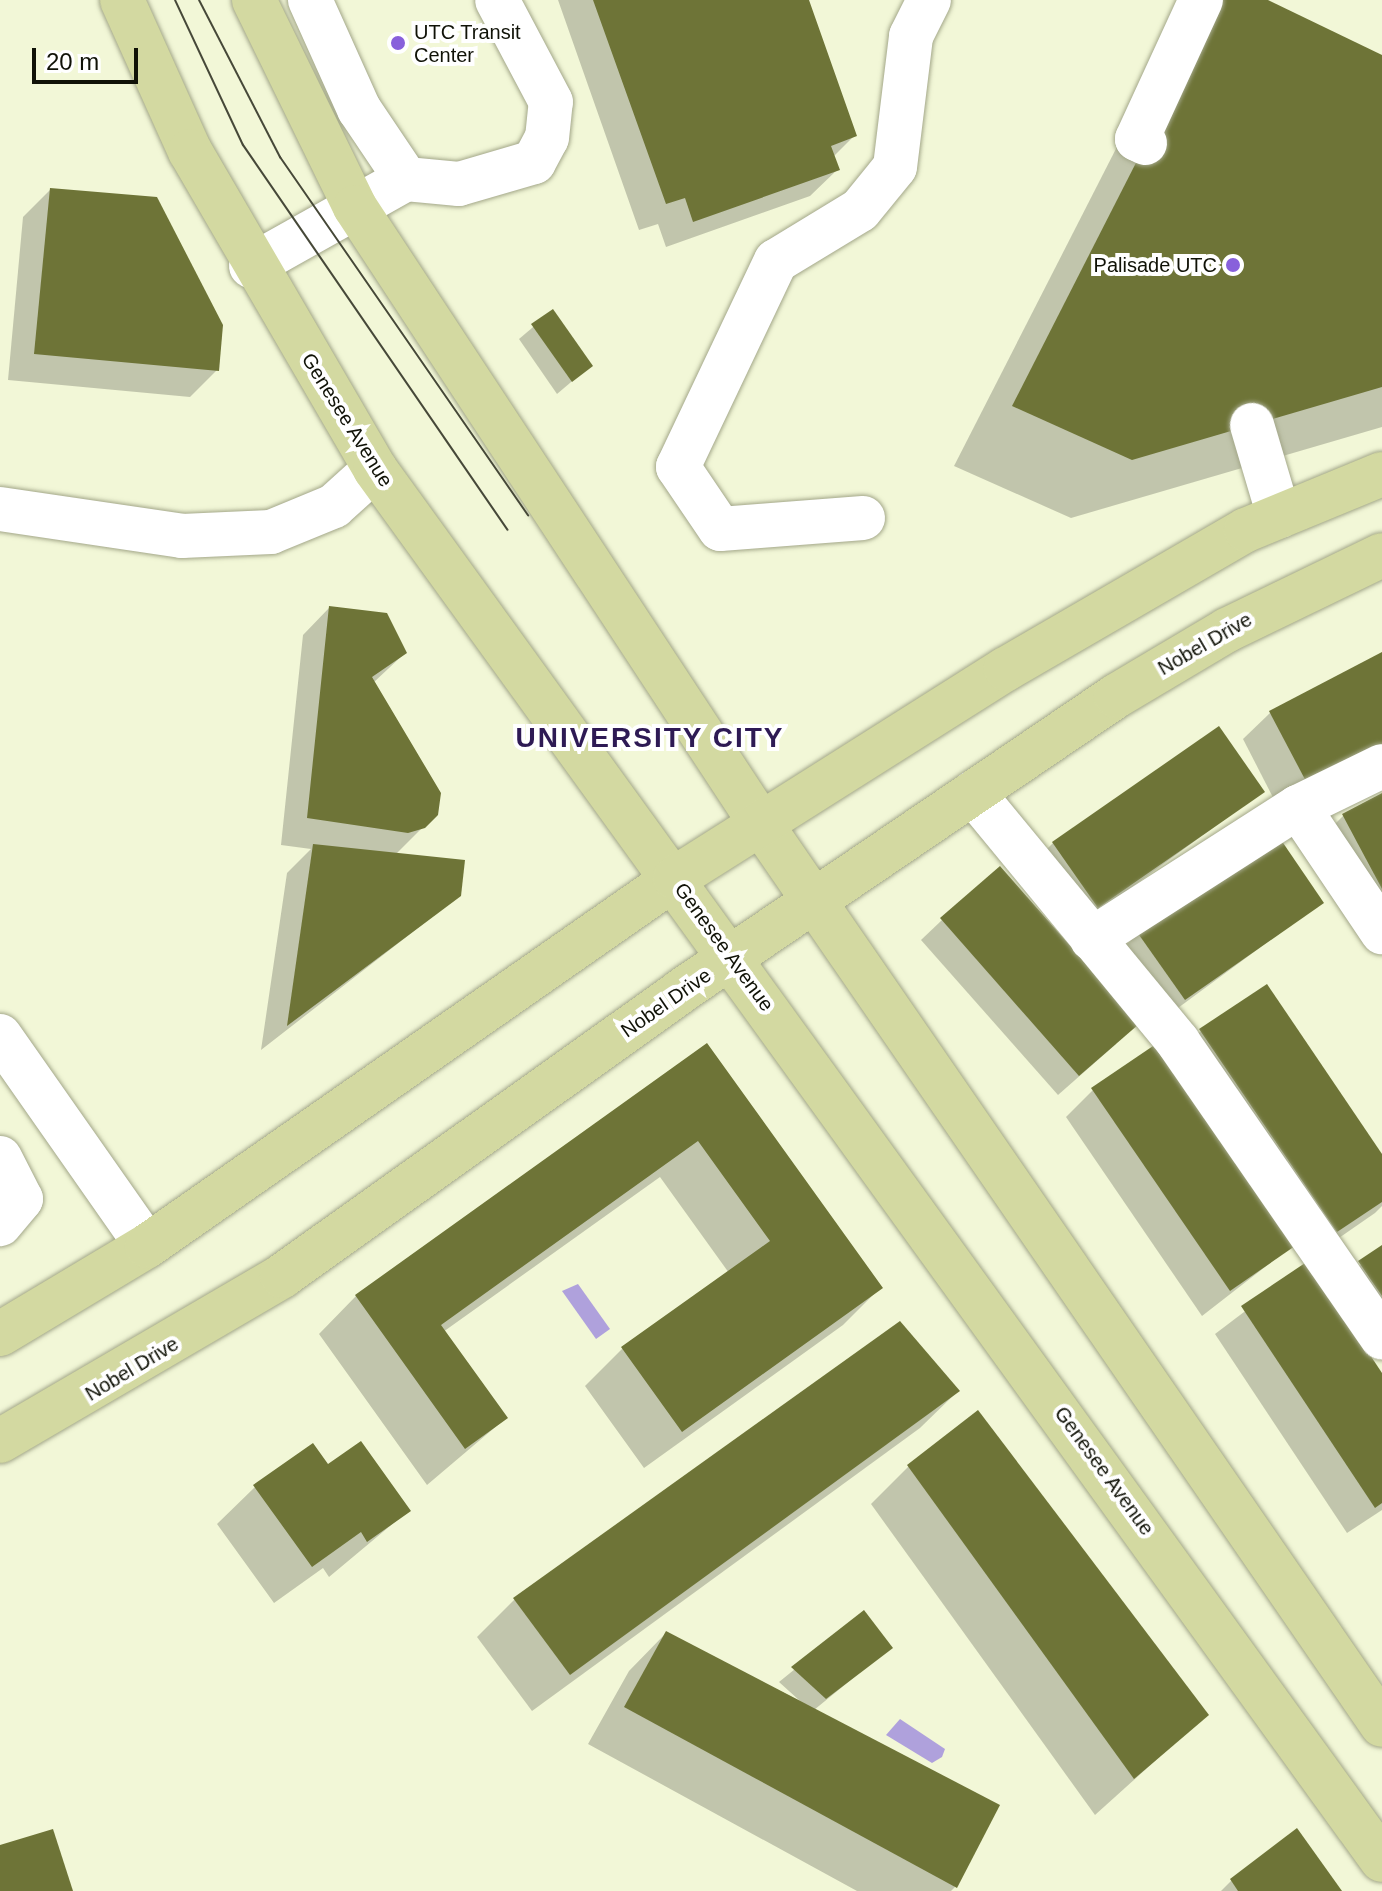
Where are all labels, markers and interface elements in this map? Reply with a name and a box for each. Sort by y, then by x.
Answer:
place label: UTC Transit Center [414,20,521,67]
scale bar [36,32,142,82]
marker: UTC Transit Center [389,34,407,52]
text: 20 m [46,48,99,75]
place label: Palisade UTC [1094,253,1217,277]
marker: Palisade UTC [1224,256,1242,274]
street label: Genesee Avenue [296,348,398,492]
street label: Nobel Drive [1154,607,1256,681]
district label: UNIVERSITY CITY [515,721,785,755]
street label: Genesee Avenue [669,878,779,1016]
street label: Nobel Drive [616,963,716,1043]
street label: Nobel Drive [81,1332,183,1406]
street label: Genesee Avenue [1049,1402,1159,1540]

